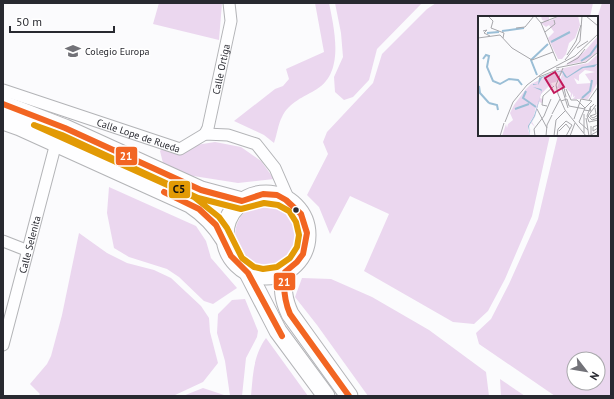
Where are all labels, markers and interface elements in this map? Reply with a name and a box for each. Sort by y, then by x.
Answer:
scale bar [10,8,114,34]
text: 50 m [16,14,42,29]
inset map [478,16,598,136]
school or university icon: Colegio Europa [64,42,82,60]
street label: Calle Ortiga [209,43,233,96]
place label: Colegio Europa [85,45,150,58]
street label: Calle Lope de Rueda [95,116,182,156]
line badge: 21 [115,146,138,166]
text: 21 [120,149,132,163]
line badge: C5 [168,180,191,199]
text: C5 [173,182,185,196]
unlabelled marker [291,205,301,215]
street label: Calle Selenita [16,214,44,275]
line badge: 21 [273,272,296,291]
text: 21 [278,275,290,289]
north arrow [566,351,606,391]
text: N [587,369,602,383]

